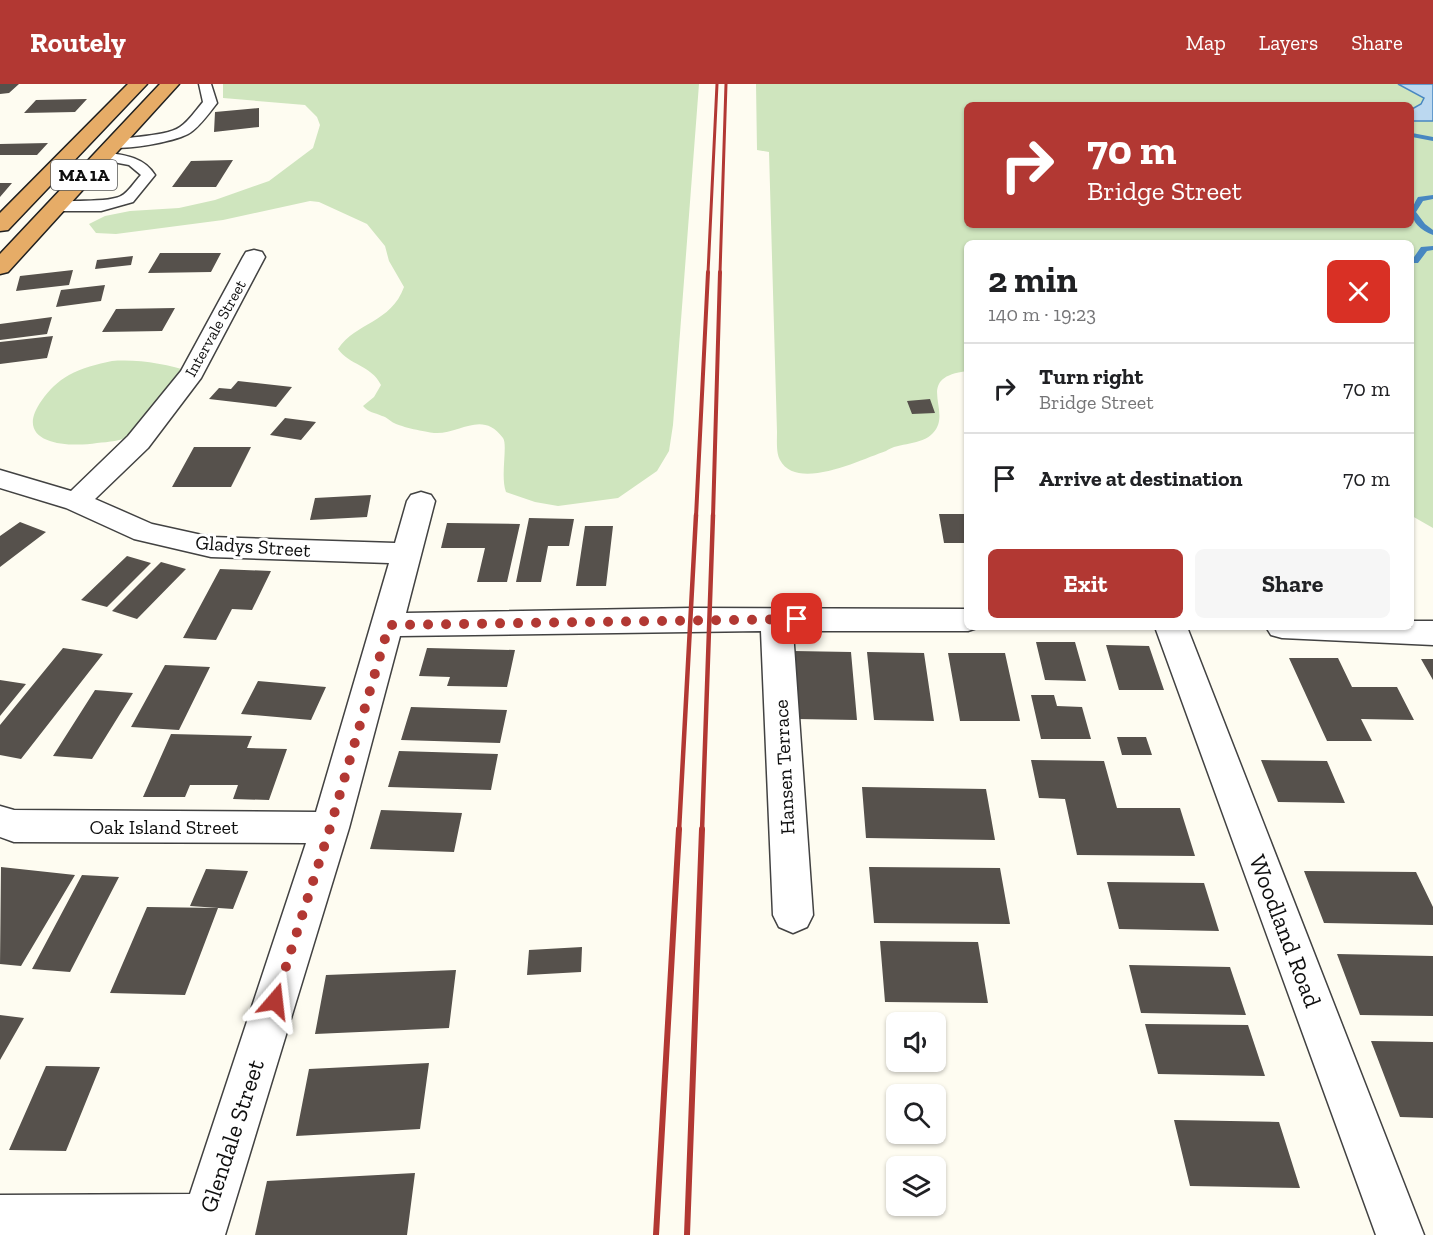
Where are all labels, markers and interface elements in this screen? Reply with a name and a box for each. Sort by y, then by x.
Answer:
text: Routely [30,26,126,59]
text: Map [1186,30,1226,55]
text: Layers [1259,30,1318,55]
text: Share [1351,30,1403,55]
text: 70 m [1087,124,1177,175]
icon: right [988,126,1066,204]
road number: MA 1A [51,160,117,190]
text: Bridge Street [1087,175,1242,207]
text: 2 min [988,258,1078,301]
button: close [1327,260,1390,323]
street label: Intervale Street [181,276,250,380]
text: 140 m · 19:23 [988,302,1096,326]
text: Turn right [1039,363,1143,390]
icon: right [988,372,1021,405]
text: 70 m [1343,375,1390,402]
text: Bridge Street [1039,390,1154,414]
icon: arrive [988,462,1021,495]
text: Arrive at destination [1039,465,1242,492]
text: 70 m [1343,465,1390,492]
street label: Gladys Street [195,530,312,562]
button: Exit [988,549,1183,618]
button: Share [1195,549,1390,618]
pin [771,593,822,644]
icon: arrive [780,602,813,635]
street label: Hansen Terrace [768,699,800,835]
street label: Oak Island Street [90,815,239,839]
street label: Woodland Road [1243,850,1328,1011]
position arrow [243,969,307,1033]
map controls [886,1012,946,1216]
button: sound [886,1012,946,1072]
street label: Glendale Street [193,1056,270,1216]
button: search [886,1084,946,1144]
button: layers [886,1156,946,1216]

